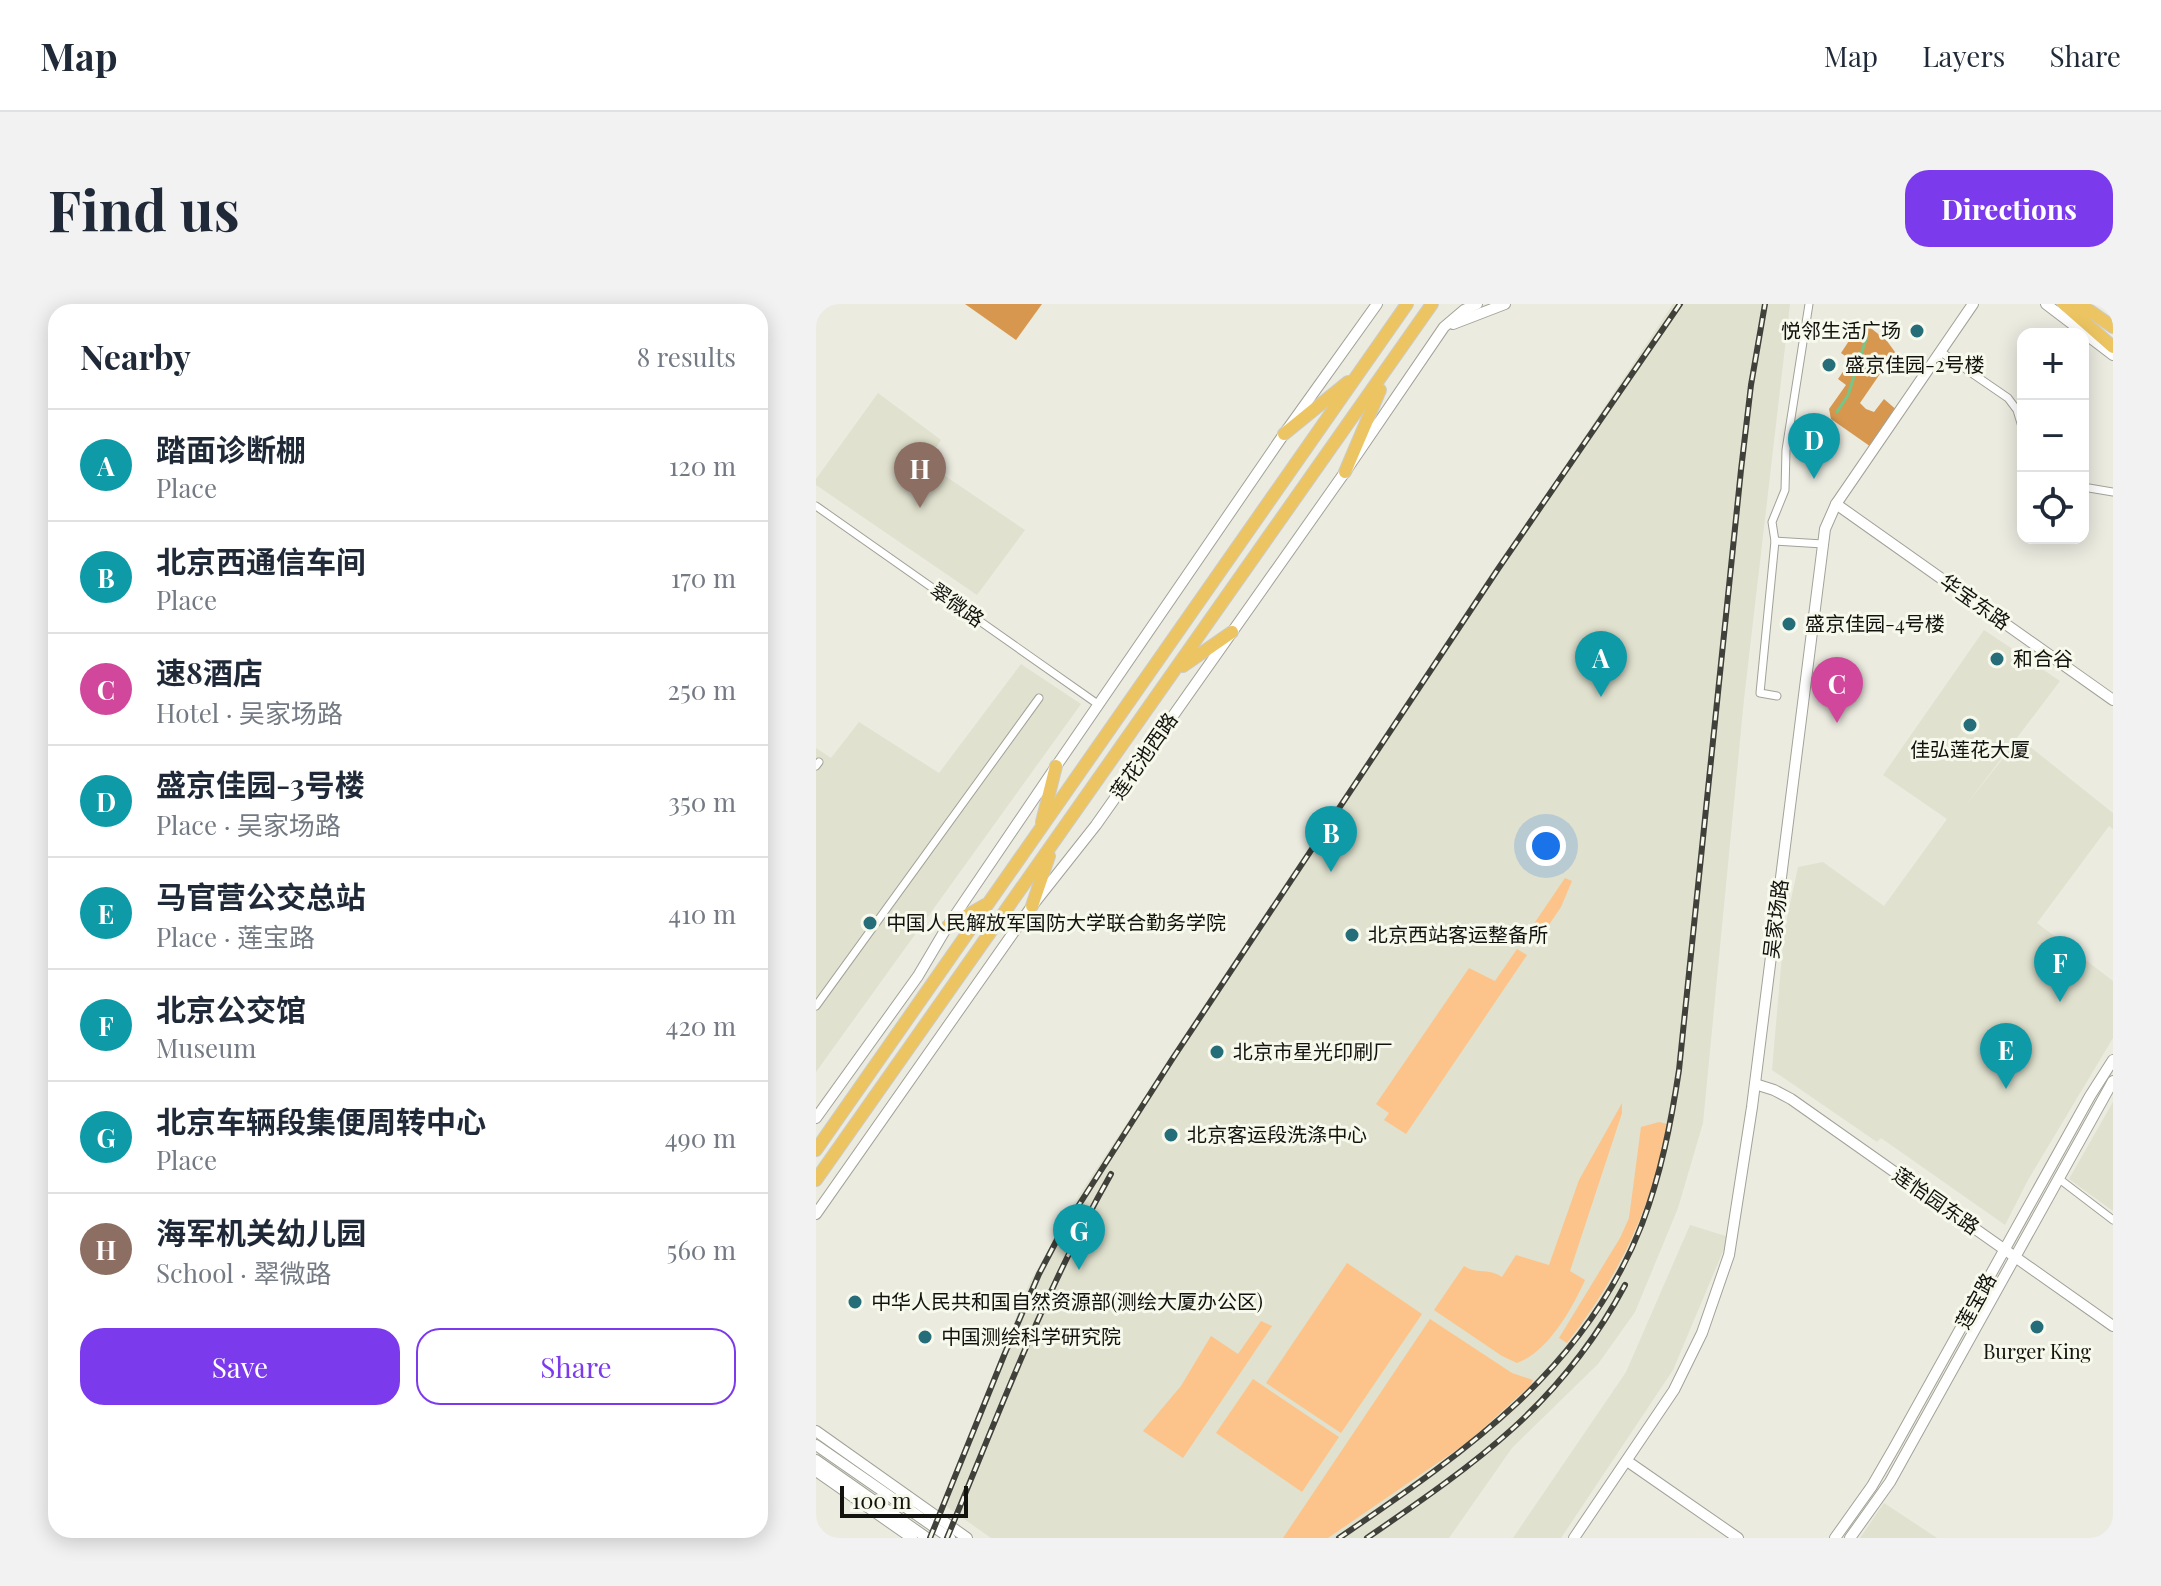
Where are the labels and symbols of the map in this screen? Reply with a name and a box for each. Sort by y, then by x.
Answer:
place label: 悦邻生活广场 [1781,316,1901,343]
marker: 悦邻生活广场 [1908,322,1926,340]
place label: 盛京佳园-2号楼 [1845,350,1985,377]
marker: 盛京佳园-2号楼 [1820,356,1838,374]
pin: D [1788,413,1840,479]
pin: H [894,442,946,508]
street label: 华宝东路 [1935,567,2016,635]
street label: 翠微路 [926,576,990,632]
place label: 盛京佳园-4号楼 [1805,609,1945,636]
marker: 盛京佳园-4号楼 [1780,615,1798,633]
pin: A [1575,631,1627,697]
place label: 和合谷 [2013,644,2073,671]
marker: 和合谷 [1988,650,2006,668]
pin: C [1811,657,1863,723]
street label: 莲花池西路 [1103,706,1183,804]
marker: 佳弘莲花大厦 [1961,716,1979,734]
place label: 佳弘莲花大厦 [1910,735,2030,762]
pin: B [1305,806,1357,872]
your location [1526,826,1566,866]
street label: 吴家场路 [1756,877,1793,960]
place label: 中国人民解放军国防大学联合勤务学院 [886,908,1226,935]
marker: 中国人民解放军国防大学联合勤务学院 [861,914,879,932]
place label: 北京西站客运整备所 [1368,920,1548,947]
marker: 北京西站客运整备所 [1343,926,1361,944]
pin: F [2034,936,2086,1002]
pin: E [1980,1023,2032,1089]
place label: 北京市星光印刷厂 [1233,1037,1393,1064]
marker: 北京市星光印刷厂 [1208,1043,1226,1061]
place label: 北京客运段洗涤中心 [1187,1120,1367,1147]
marker: 北京客运段洗涤中心 [1162,1126,1180,1144]
street label: 莲怡园东路 [1888,1160,1986,1240]
pin: G [1053,1204,1105,1270]
street label: 莲宝路 [1948,1267,2001,1333]
place label: 中华人民共和国自然资源部(测绘大厦办公区) [871,1287,1263,1314]
marker: 中华人民共和国自然资源部(测绘大厦办公区) [846,1293,864,1311]
marker: Burger King [2028,1318,2046,1336]
place label: 中国测绘科学研究院 [941,1322,1121,1349]
marker: 中国测绘科学研究院 [916,1328,934,1346]
place label: Burger King [1983,1337,2092,1364]
scale bar [840,1482,968,1518]

